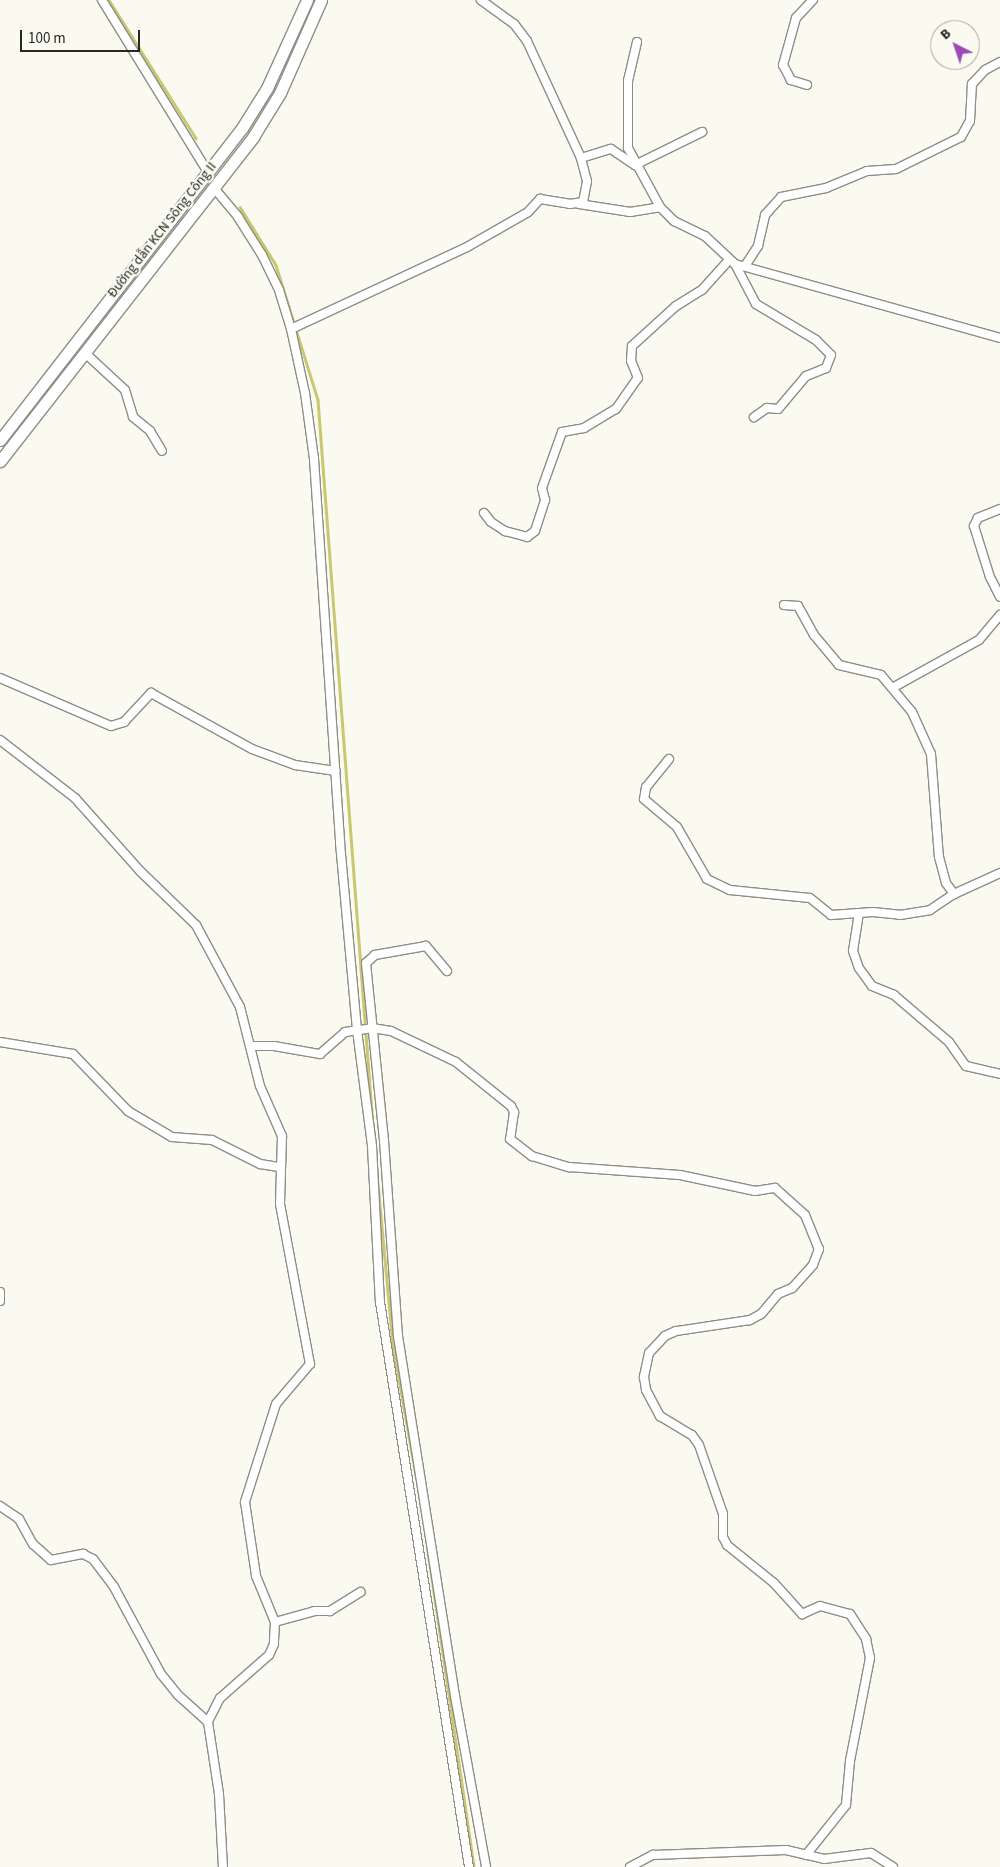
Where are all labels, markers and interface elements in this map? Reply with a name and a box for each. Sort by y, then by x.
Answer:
scale bar [22,20,142,52]
north arrow [930,20,980,70]
text: B [936,24,956,45]
text: 100 m [28,28,66,49]
street label: Đường dẫn KCN Sông Công II [104,159,220,301]

